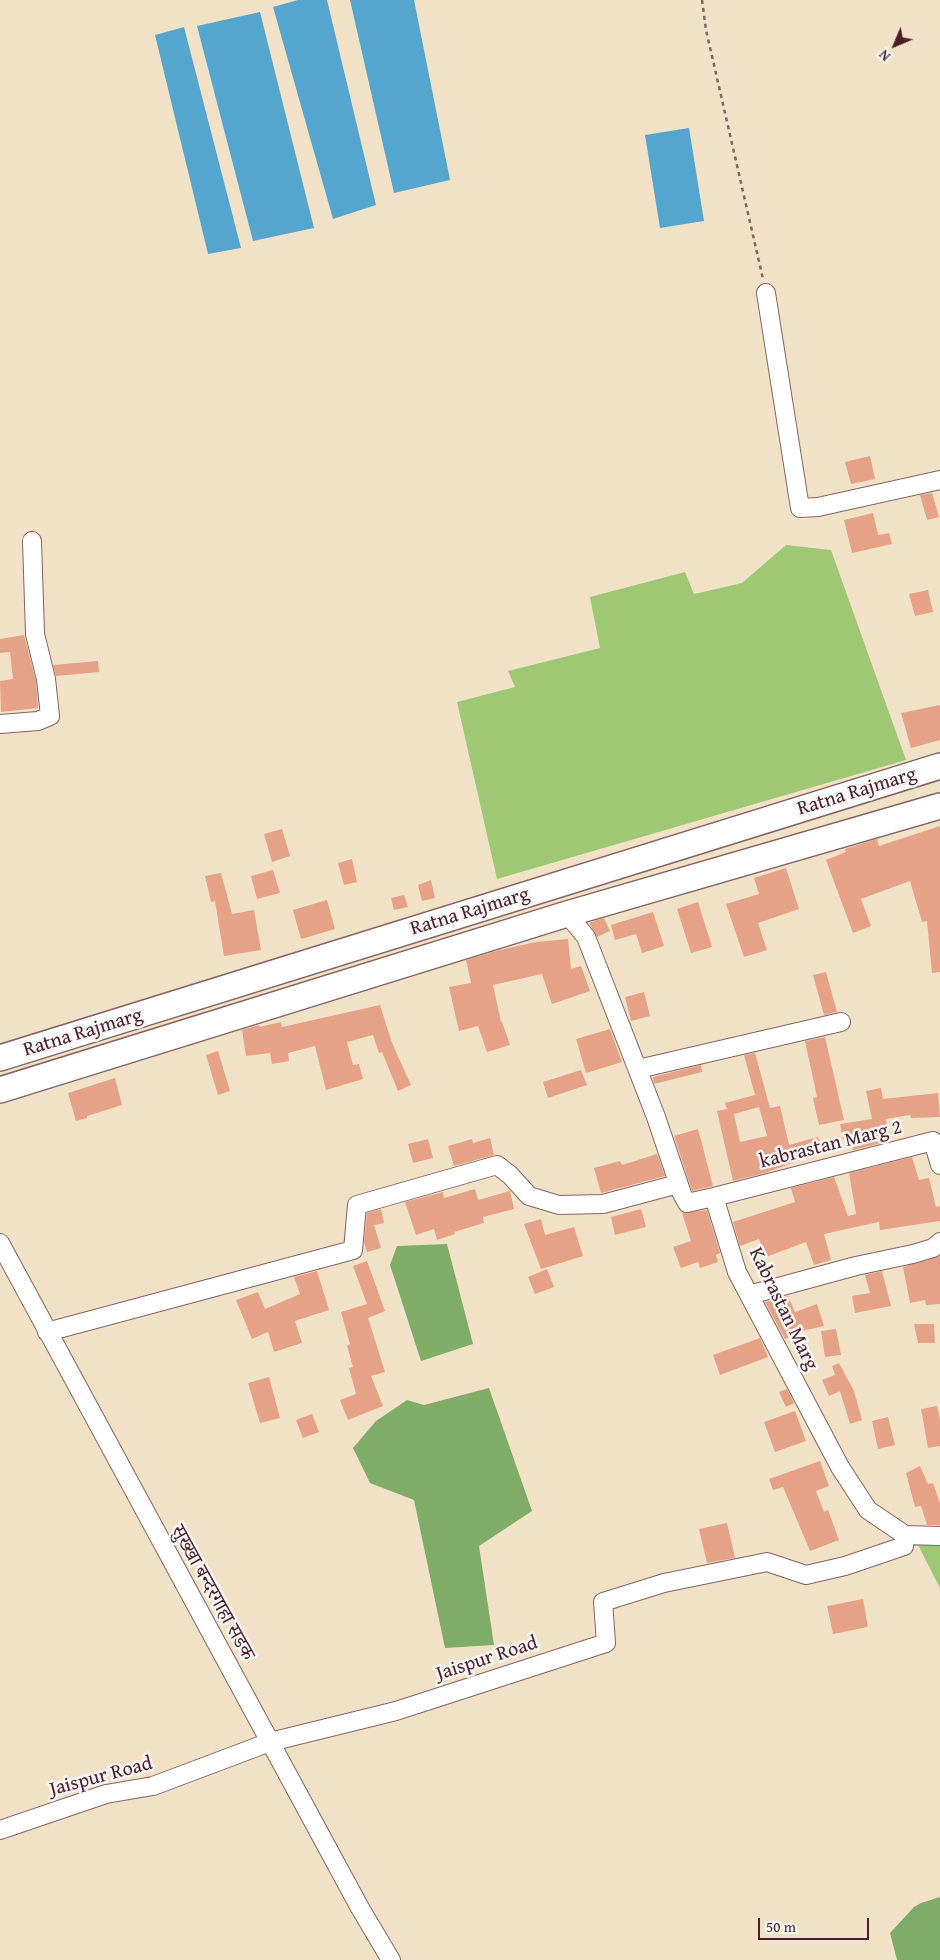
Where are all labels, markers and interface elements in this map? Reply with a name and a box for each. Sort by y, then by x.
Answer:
north arrow [870,20,920,70]
text: N [874,45,895,66]
street label: Ratna Rajmarg [794,762,920,822]
street label: Ratna Rajmarg [407,882,533,942]
street label: Ratna Rajmarg [20,1003,146,1063]
street label: kabrastan Marg 2 [757,1116,905,1174]
street label: Kabrastan Marg [743,1244,823,1374]
street label: सुख्खा बन्दरगाहा सडक [165,1521,259,1665]
street label: Jaispur Road [433,1631,541,1687]
street label: Jaispur Road [47,1752,155,1802]
scale bar [760,1908,871,1940]
text: 50 m [766,1916,796,1937]

